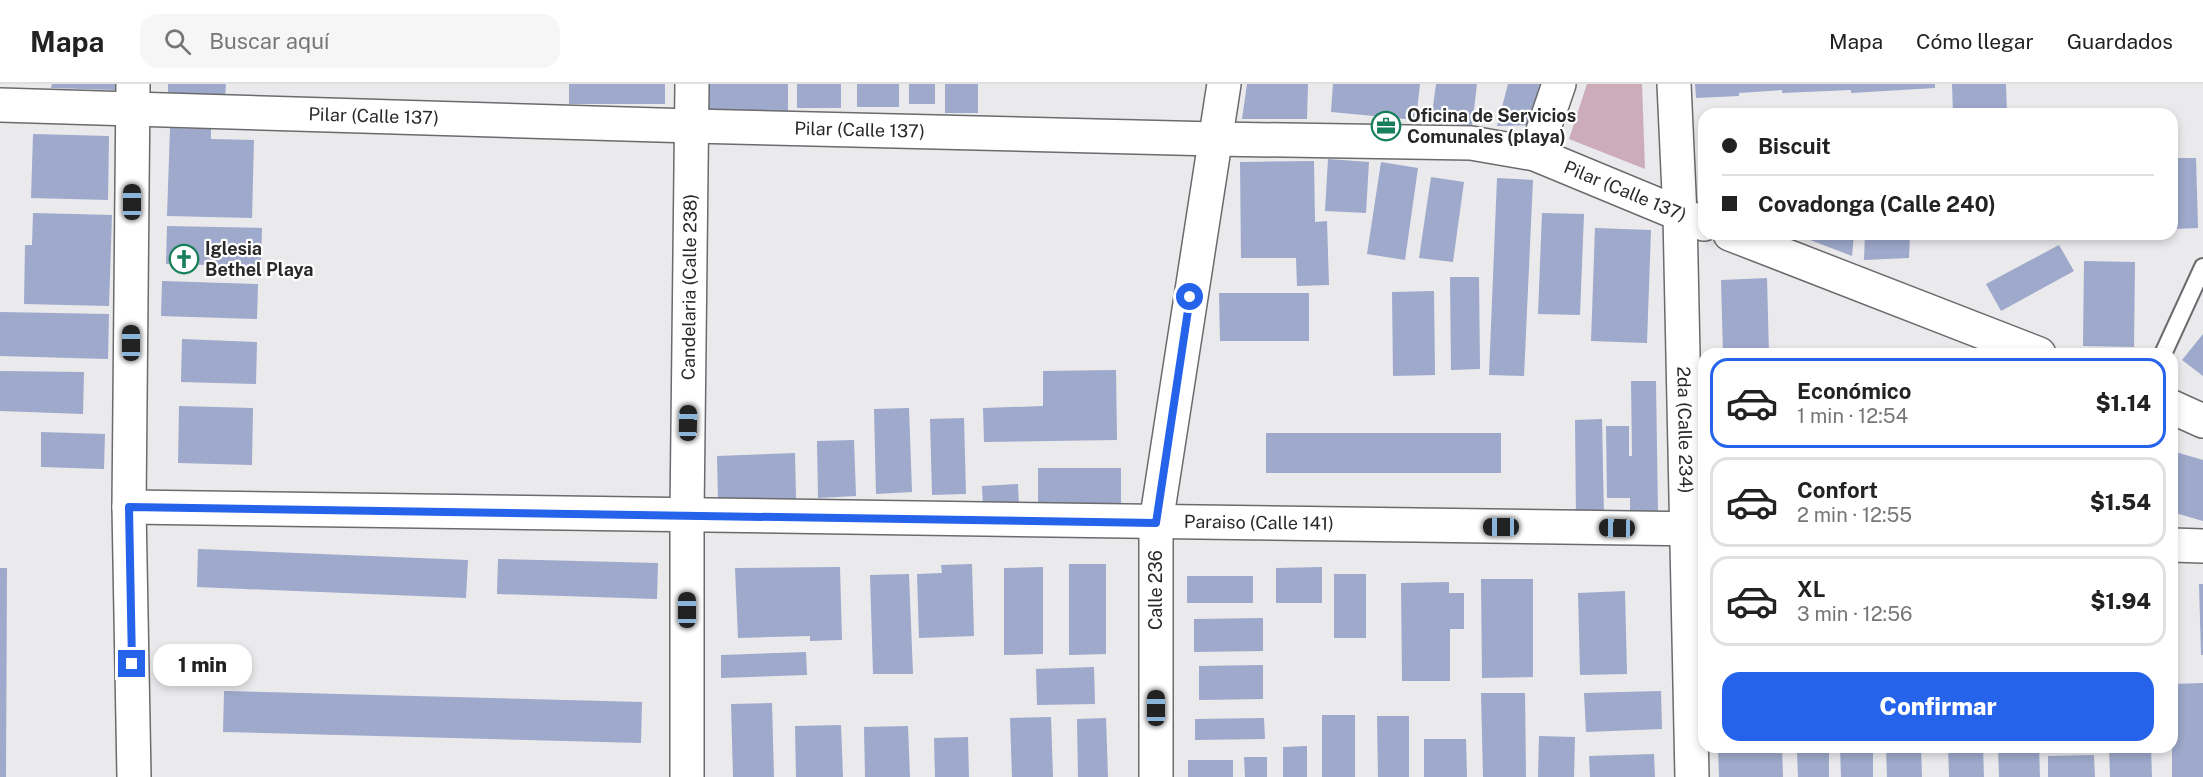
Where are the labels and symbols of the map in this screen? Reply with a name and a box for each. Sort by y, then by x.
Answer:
street label: Pilar (Calle 137) [308,103,439,128]
place label: Oficina de Servicios Comunales (playa) [1407,105,1576,147]
office icon: Oficina de Servicios Comunales (playa) [1370,110,1402,142]
street label: Pilar (Calle 137) [794,118,925,142]
street label: Pilar (Calle 137) [1561,156,1690,226]
car [123,184,141,220]
street label: Candelaria (Calle 238) [678,194,701,380]
place label: Iglesia Bethel Playa [205,238,314,280]
church icon: Iglesia Bethel Playa [168,243,200,275]
route start [1176,283,1203,310]
car [122,325,140,361]
street label: 2da (Calle 234) [1673,366,1697,494]
car [679,405,697,441]
street label: Paraiso (Calle 141) [1184,511,1334,534]
car [1483,518,1519,536]
car [1599,519,1635,537]
street label: Calle 236 [1145,550,1166,630]
car [678,592,696,628]
callout: 1 min [153,643,252,685]
route end [118,650,145,677]
car [1147,690,1165,726]

